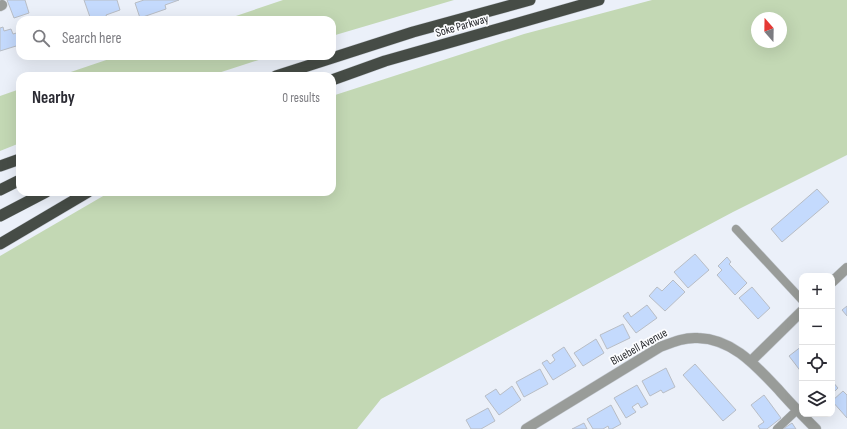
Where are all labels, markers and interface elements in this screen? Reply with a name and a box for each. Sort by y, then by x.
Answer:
street label: Soke Parkway [434,11,491,41]
north arrow [751,12,787,48]
search box [16,16,336,60]
icon: search [30,27,52,49]
text: Search here [62,29,122,48]
text: Nearby [32,88,75,108]
text: 0 results [282,90,320,106]
map controls [799,273,835,417]
button: + [799,273,835,309]
button: − [799,309,835,345]
street label: Bluebell Avenue [608,325,670,369]
button: locate [799,345,835,381]
button: layers [799,381,835,417]

